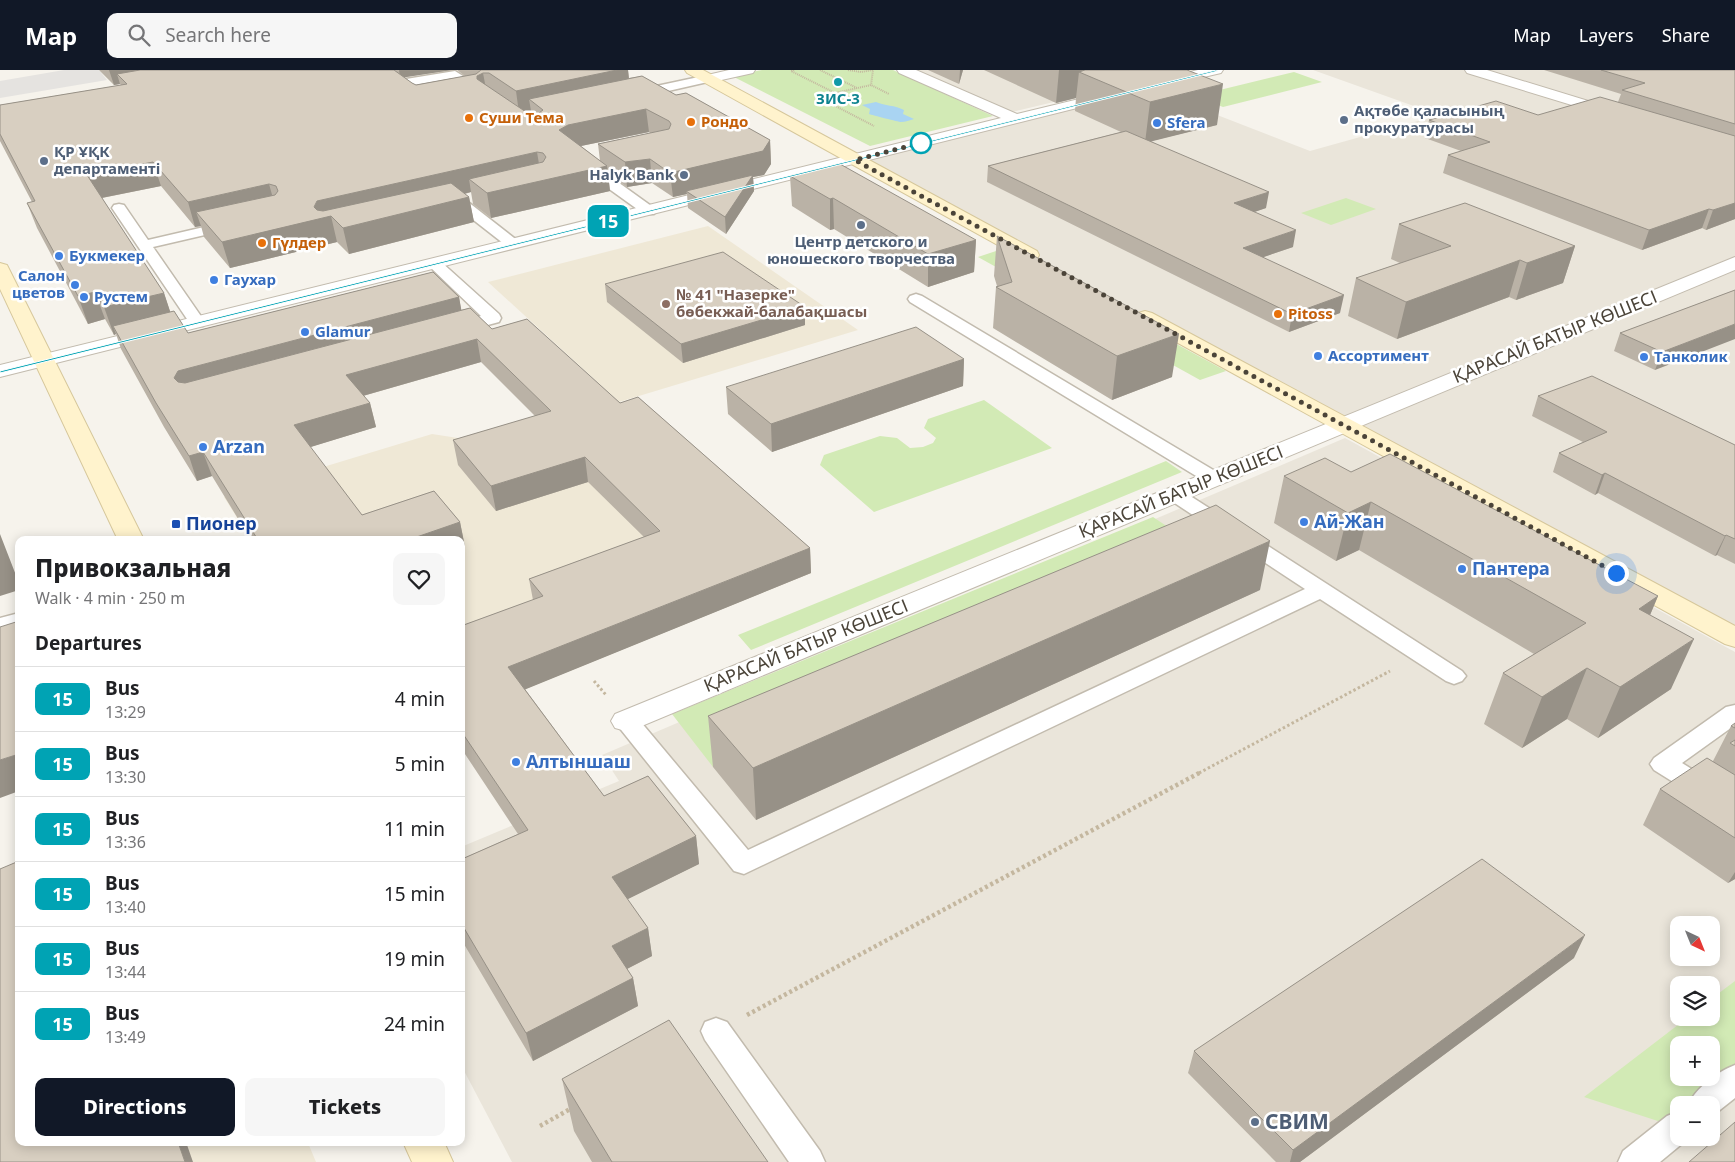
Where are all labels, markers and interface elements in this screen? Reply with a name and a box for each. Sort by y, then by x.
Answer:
search box [107,13,457,58]
text: Map [25,19,77,52]
icon: search [125,21,153,49]
text: Search here [165,22,271,48]
text: Map [1513,23,1551,47]
text: Layers [1579,23,1634,47]
text: Share [1662,23,1710,47]
marker: ЗИС-3 [832,76,844,88]
place label: ЗИС-3 [816,88,860,108]
place label: Ақтөбе қаласының прокуратурасы [1354,100,1505,137]
place label: Суши Тема [479,107,564,127]
place label: Рондо [701,111,748,131]
marker: Суши Тема [463,112,475,124]
place label: Sfera [1167,112,1205,132]
marker: Ақтөбе қаласының прокуратурасы [1338,114,1350,126]
marker: Рондо [685,116,697,128]
marker: Sfera [1151,117,1163,129]
unlabelled marker [910,132,932,154]
place label: ҚР ҰҚК департаменті [54,141,160,178]
marker: ҚР ҰҚК департаменті [38,155,50,167]
place label: Halyk Bank [589,164,675,184]
marker: Halyk Bank [678,169,690,181]
line badge: 15 [586,205,630,237]
text: 15 [598,209,618,233]
marker: Центр детского и юношеского творчества [855,219,867,231]
place label: Центр детского и юношеского творчества [767,231,955,268]
place label: Гүлдер [272,232,326,252]
marker: Гүлдер [256,237,268,249]
place label: Букмекер [69,245,145,265]
marker: Букмекер [53,250,65,262]
place label: Салон цветов [12,265,65,302]
place label: Гаухар [224,269,276,289]
marker: Гаухар [208,274,220,286]
marker: Салон цветов [69,279,81,291]
place label: № 41 "Назерке" бөбекжай-балабақшасы [676,284,867,321]
street label: ҚАРАСАЙ БАТЫР КӨШЕСІ [1449,284,1660,388]
place label: Рустем [94,286,148,306]
marker: Рустем [78,291,90,303]
marker: № 41 "Назерке" бөбекжай-балабақшасы [660,298,672,310]
place label: Pitoss [1288,303,1333,323]
marker: Pitoss [1272,308,1284,320]
place label: Glamur [315,321,371,341]
marker: Glamur [299,326,311,338]
place label: Ассортимент [1328,345,1429,365]
place label: Танколик [1654,346,1729,366]
marker: Ассортимент [1312,350,1324,362]
marker: Танколик [1638,351,1650,363]
place label: Arzan [213,434,265,458]
street label: ҚАРАСАЙ БАТЫР КӨШЕСІ [1075,439,1286,543]
marker: Arzan [197,441,209,453]
place label: Ай-Жан [1314,509,1384,533]
place label: Пионер [186,511,257,535]
marker: Ай-Жан [1298,516,1310,528]
marker: Пионер [170,518,182,530]
text: Привокзальная [35,551,231,584]
button: heart [393,553,445,605]
place label: Пантера [1472,556,1550,580]
your location [1604,561,1629,586]
marker: Пантера [1456,563,1468,575]
text: Walk · 4 min · 250 m [35,587,185,609]
street label: ҚАРАСАЙ БАТЫР КӨШЕСІ [700,593,911,697]
text: Departures [35,630,142,656]
text: Bus [105,675,140,701]
text: 4 min [395,686,445,712]
text: 15 [52,687,73,711]
text: 13:29 [105,701,146,723]
text: Bus [105,740,140,766]
place label: Алтыншаш [526,749,631,773]
text: 5 min [395,751,445,777]
text: 15 [52,752,73,776]
marker: Алтыншаш [510,756,522,768]
text: 13:30 [105,766,146,788]
text: Bus [105,805,140,831]
text: 11 min [384,816,445,842]
text: 15 [52,817,73,841]
text: 13:36 [105,831,146,853]
text: Bus [105,870,140,896]
text: 15 min [384,881,445,907]
text: 15 [52,882,73,906]
text: 13:40 [105,896,146,918]
north arrow [1670,916,1720,966]
map controls [1670,916,1720,1146]
text: Bus [105,935,140,961]
text: 19 min [384,946,445,972]
text: 15 [52,947,73,971]
text: 13:44 [105,961,146,983]
button: layers [1670,976,1720,1026]
text: Bus [105,1000,140,1026]
text: 24 min [384,1011,445,1037]
text: 15 [52,1012,73,1036]
text: 13:49 [105,1026,146,1048]
button: + [1670,1036,1720,1086]
button: Directions [35,1078,235,1136]
button: Tickets [245,1078,445,1136]
button: − [1670,1096,1720,1146]
place label: СВИМ [1265,1107,1329,1135]
marker: СВИМ [1249,1116,1261,1128]

